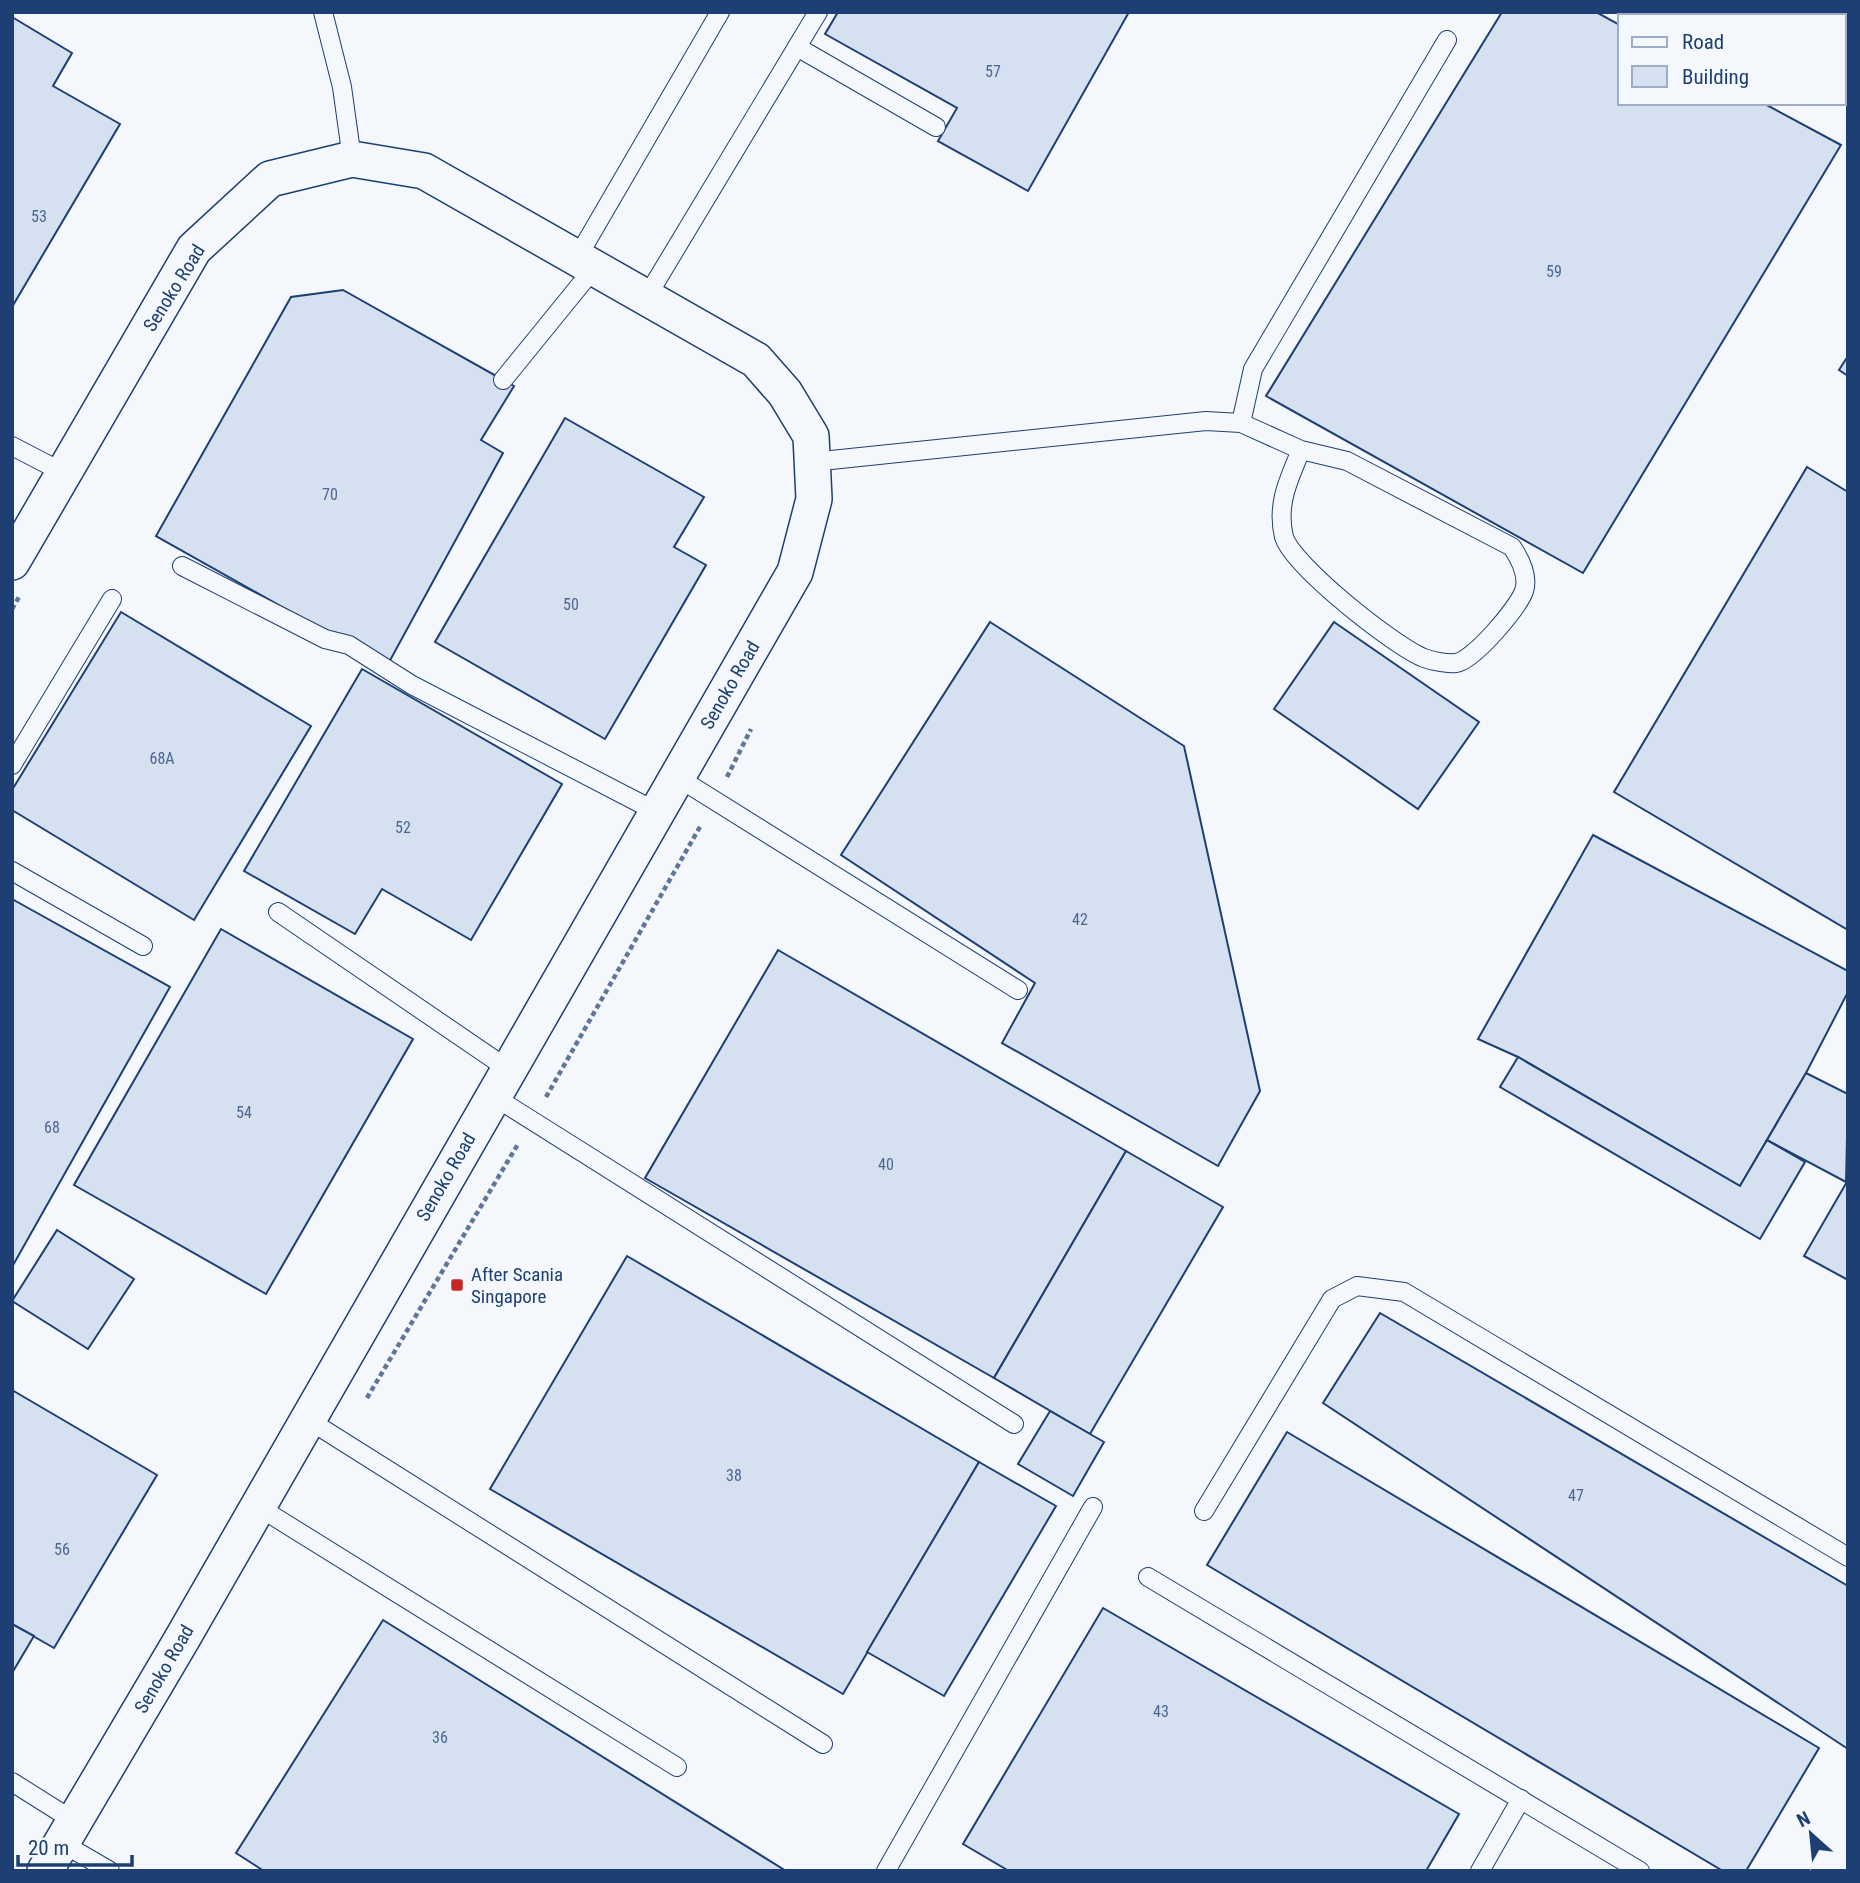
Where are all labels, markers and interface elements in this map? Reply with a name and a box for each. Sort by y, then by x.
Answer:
legend [1618,14,1846,105]
text: Road [1682,30,1724,54]
house number: 57 [985,62,1001,81]
text: Building [1682,65,1749,89]
house number: 53 [31,207,47,226]
street label: Senoko Road [138,240,210,336]
house number: 59 [1546,262,1562,281]
house number: 70 [322,485,338,504]
house number: 50 [563,595,579,614]
street label: Senoko Road [696,637,764,733]
house number: 68A [149,749,175,768]
house number: 52 [395,818,411,837]
house number: 42 [1072,910,1088,929]
house number: 54 [236,1103,252,1122]
house number: 68 [44,1118,60,1137]
street label: Senoko Road [412,1129,480,1225]
house number: 40 [878,1155,894,1174]
place label: After Scania Singapore [471,1263,563,1308]
marker: After Scania Singapore [449,1277,465,1293]
house number: 38 [726,1466,742,1485]
house number: 47 [1568,1486,1584,1505]
house number: 56 [54,1540,70,1559]
street label: Senoko Road [130,1621,198,1717]
house number: 43 [1153,1702,1169,1721]
house number: 36 [432,1728,448,1747]
north arrow [1776,1799,1846,1869]
text: N [1793,1806,1814,1832]
scale bar [18,1824,131,1868]
text: 20 m [28,1836,69,1860]

